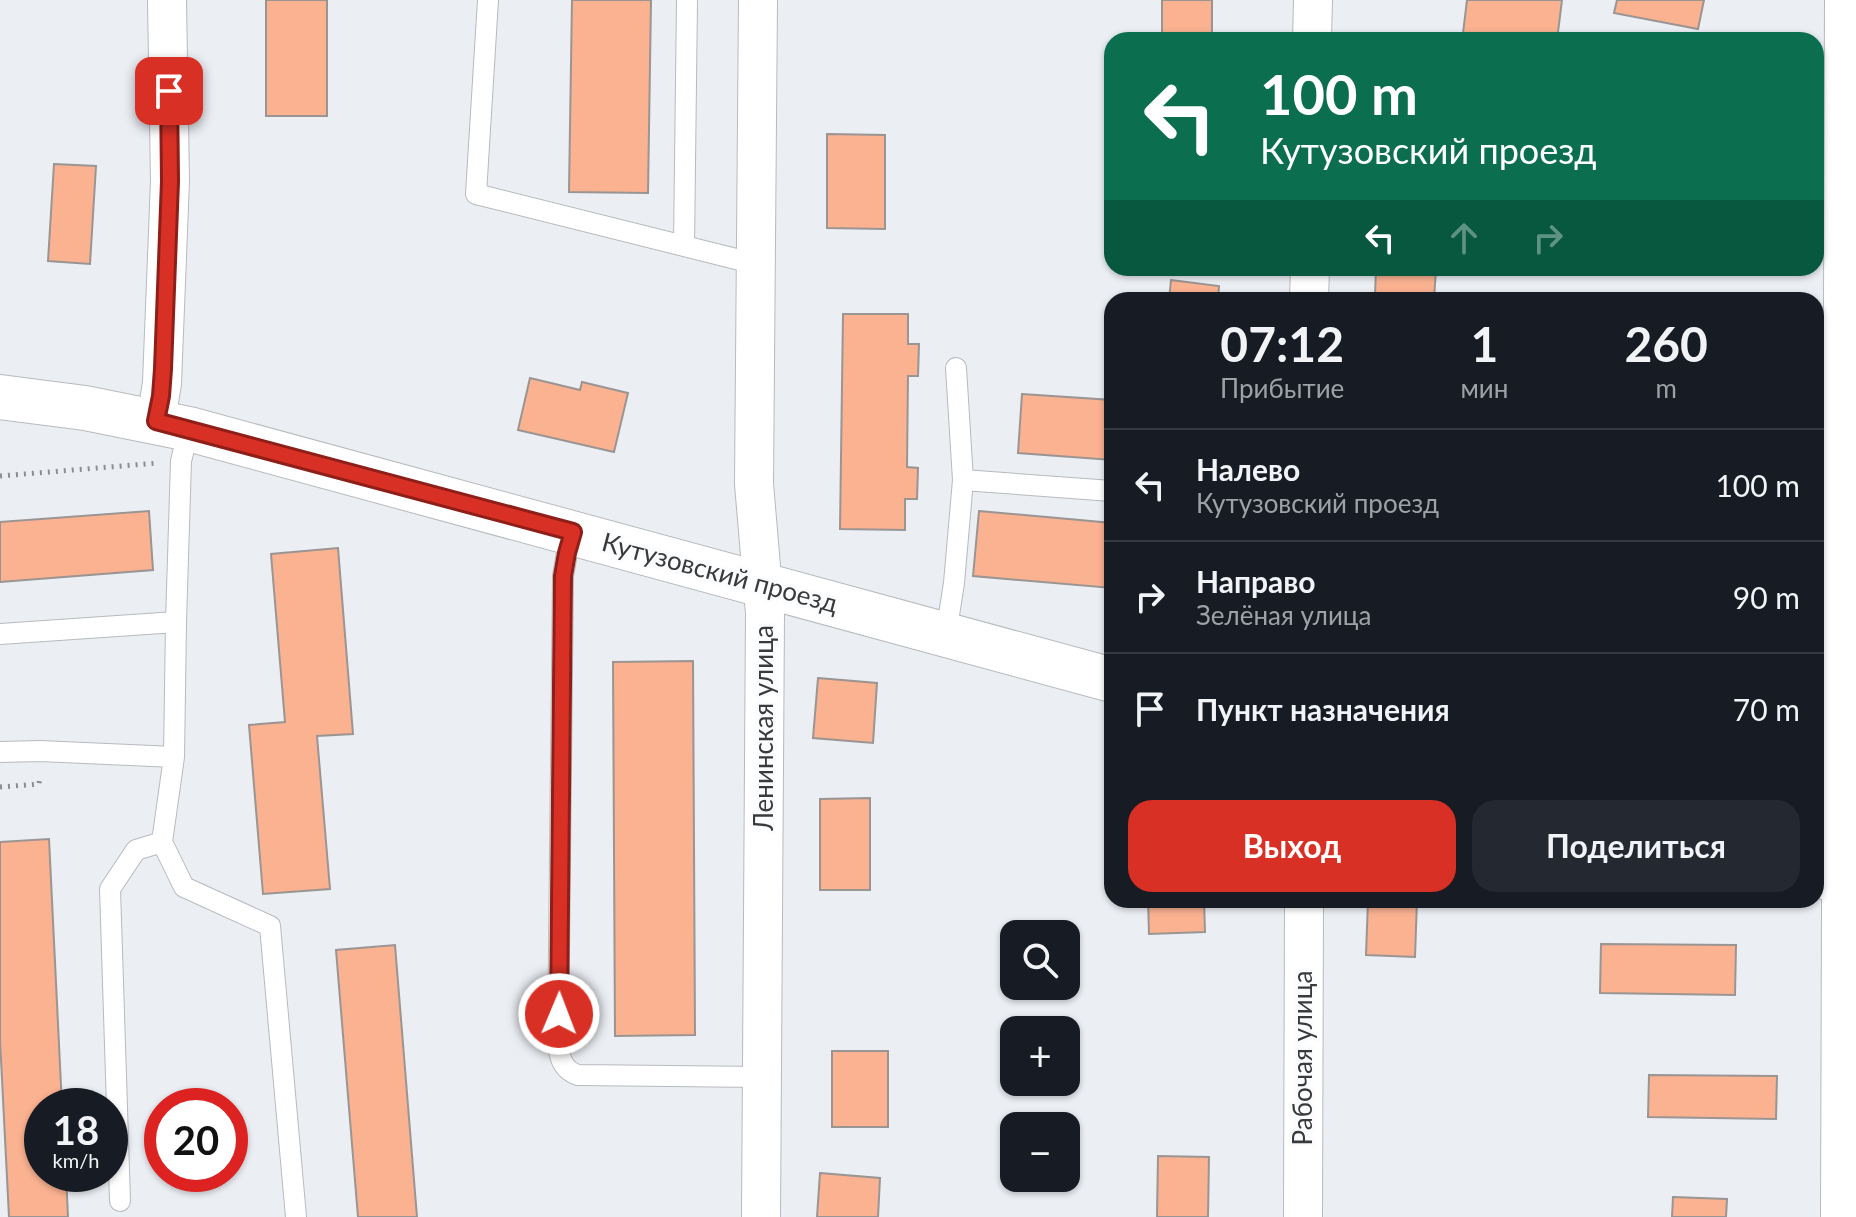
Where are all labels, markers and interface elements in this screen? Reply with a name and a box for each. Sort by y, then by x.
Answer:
pin [135,57,203,125]
text: 100 m [1260,60,1418,127]
icon: left [1128,64,1232,168]
icon: arrive [147,69,191,113]
text: Кутузовский проезд [1260,128,1597,172]
icon: left [1358,216,1402,260]
icon: ahead [1442,216,1486,260]
icon: right [1526,216,1570,260]
text: 07:12 [1220,315,1344,372]
text: 1 [1470,315,1498,372]
text: 260 [1624,315,1708,372]
text: Прибытие [1220,372,1344,404]
text: мин [1460,372,1508,404]
text: m [1655,372,1677,404]
text: Налево [1196,451,1300,487]
icon: left [1128,463,1172,507]
text: 100 m [1715,467,1800,503]
text: Кутузовский проезд [1196,487,1439,519]
street label: Кутузовский проезд [599,525,842,619]
text: Направо [1196,563,1316,599]
icon: right [1128,575,1172,619]
text: 90 m [1733,579,1800,615]
text: Зелёная улица [1196,599,1372,631]
street label: Ленинская улица [747,625,779,832]
icon: arrive [1128,687,1172,731]
text: Пункт назначения [1196,691,1450,727]
text: 70 m [1733,691,1800,727]
button: Выход [1128,800,1456,892]
button: Поделиться [1472,800,1800,892]
map controls [1000,920,1080,1192]
button: search [1000,920,1080,1000]
street label: Рабочая улица [1286,971,1318,1145]
position arrow [517,972,601,1056]
button: + [1000,1016,1080,1096]
speed limit sign: 20 [144,1088,248,1192]
text: 18 [53,1106,99,1154]
button: − [1000,1112,1080,1192]
text: km/h [53,1148,99,1172]

